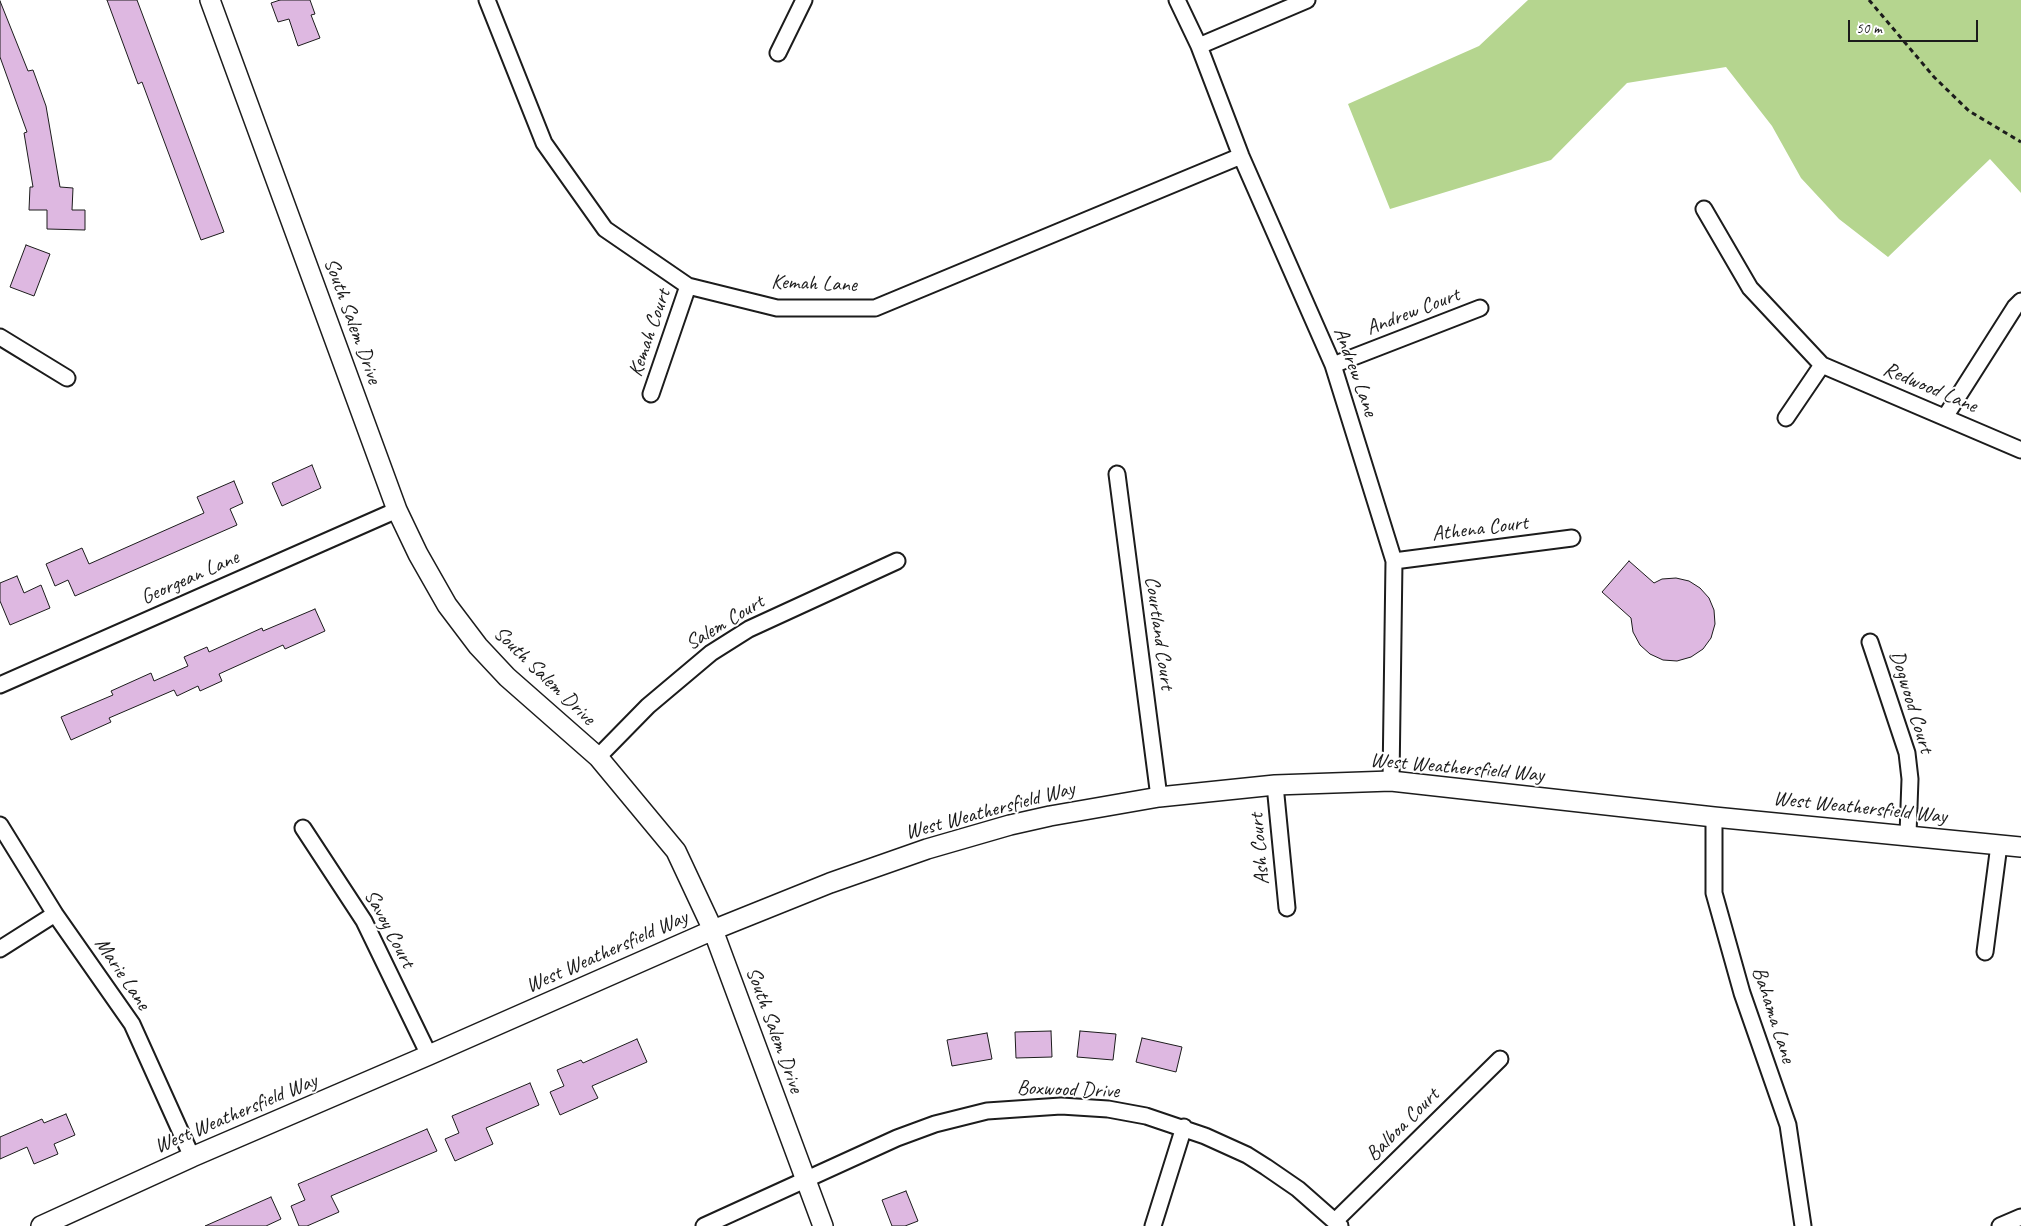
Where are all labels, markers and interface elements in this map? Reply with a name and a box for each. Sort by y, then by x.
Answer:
scale bar [1851,10,1981,42]
text: 50 m [1856,19,1882,38]
street label: South Salem Drive [318,255,386,387]
street label: Kemah Lane [771,270,857,298]
street label: Andrew Court [1363,283,1463,341]
street label: Kemah Court [623,286,677,380]
street label: Andrew Lane [1327,324,1383,420]
street label: Redwood Lane [1879,357,1981,419]
street label: Athena Court [1431,511,1529,547]
street label: Georgean Lane [137,545,243,611]
street label: Courtland Court [1139,575,1179,691]
street label: Salem Court [681,590,769,656]
street label: South Salem Drive [488,621,600,731]
street label: Dogwood Court [1883,648,1939,756]
street label: West Weathersfield Way [1369,748,1545,788]
street label: West Weathersfield Way [903,776,1077,846]
street label: West Weathersfield Way [1772,786,1948,830]
street label: Ash Court [1244,812,1276,886]
street label: Savoy Court [358,886,420,972]
street label: West Weathersfield Way [522,905,692,999]
street label: Marie Lane [89,933,155,1015]
street label: South Salem Drive [740,964,808,1096]
street label: Bahama Lane [1746,964,1800,1066]
street label: West Weathersfield Way [151,1068,321,1160]
street label: Boxwood Drive [1016,1076,1120,1104]
street label: Balboa Court [1361,1083,1445,1167]

